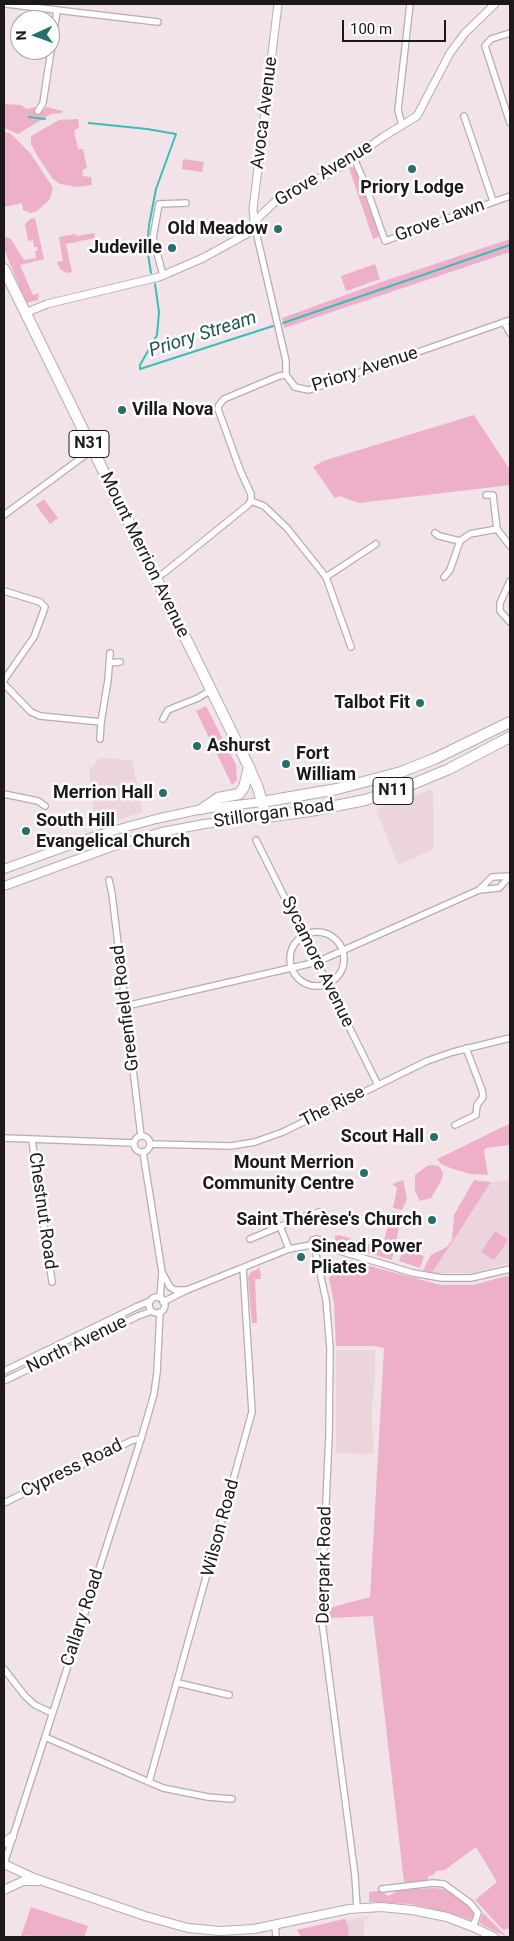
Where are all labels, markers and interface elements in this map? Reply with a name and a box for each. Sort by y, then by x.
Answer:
north arrow [10,10,60,60]
scale bar [344,10,448,42]
text: 100 m [350,20,392,38]
text: N [13,30,29,41]
street label: Avoca Avenue [247,56,283,170]
street label: Grove Avenue [271,136,377,212]
marker: Priory Lodge [406,163,418,175]
place label: Priory Lodge [360,177,464,199]
street label: Grove Lawn [392,195,488,247]
place label: Old Meadow [168,218,268,240]
marker: Old Meadow [272,223,284,235]
place label: Judeville [89,237,162,259]
marker: Judeville [166,242,178,254]
water label: Priory Stream [146,307,260,363]
street label: Priory Avenue [309,343,421,397]
place label: Villa Nova [132,399,214,421]
marker: Villa Nova [116,404,128,416]
road number: N31 [69,430,109,458]
street label: Mount Merrion Avenue [94,469,194,641]
place label: Talbot Fit [334,692,410,714]
marker: Talbot Fit [414,697,426,709]
place label: Ashurst [207,735,270,757]
marker: Ashurst [191,740,203,752]
place label: Fort William [296,743,356,786]
marker: Fort William [280,758,292,770]
road number: N11 [373,778,413,804]
place label: Merrion Hall [53,782,153,804]
marker: Merrion Hall [157,787,169,799]
street label: Stillorgan Road [212,795,336,833]
place label: South Hill Evangelical Church [36,810,190,852]
marker: South Hill Evangelical Church [20,825,32,837]
street label: Sycamore Avenue [276,893,358,1031]
street label: Greenfield Road [108,944,144,1072]
street label: The Rise [297,1082,369,1132]
place label: Scout Hall [341,1126,424,1148]
marker: Scout Hall [428,1131,440,1143]
street label: Chestnut Road [23,1151,61,1271]
place label: Mount Merrion Community Centre [202,1152,354,1194]
marker: Mount Merrion Community Centre [358,1167,370,1179]
place label: Saint Thérèse's Church [236,1209,422,1231]
marker: Saint Thérèse's Church [426,1214,438,1226]
place label: Sinead Power Pliates [311,1236,422,1278]
marker: Sinead Power Pliates [295,1251,307,1263]
street label: North Avenue [23,1311,131,1379]
street label: Cypress Road [18,1435,126,1503]
street label: Wilson Road [198,1477,244,1579]
street label: Deerpark Road [313,1506,337,1624]
street label: Callary Road [57,1567,109,1669]

